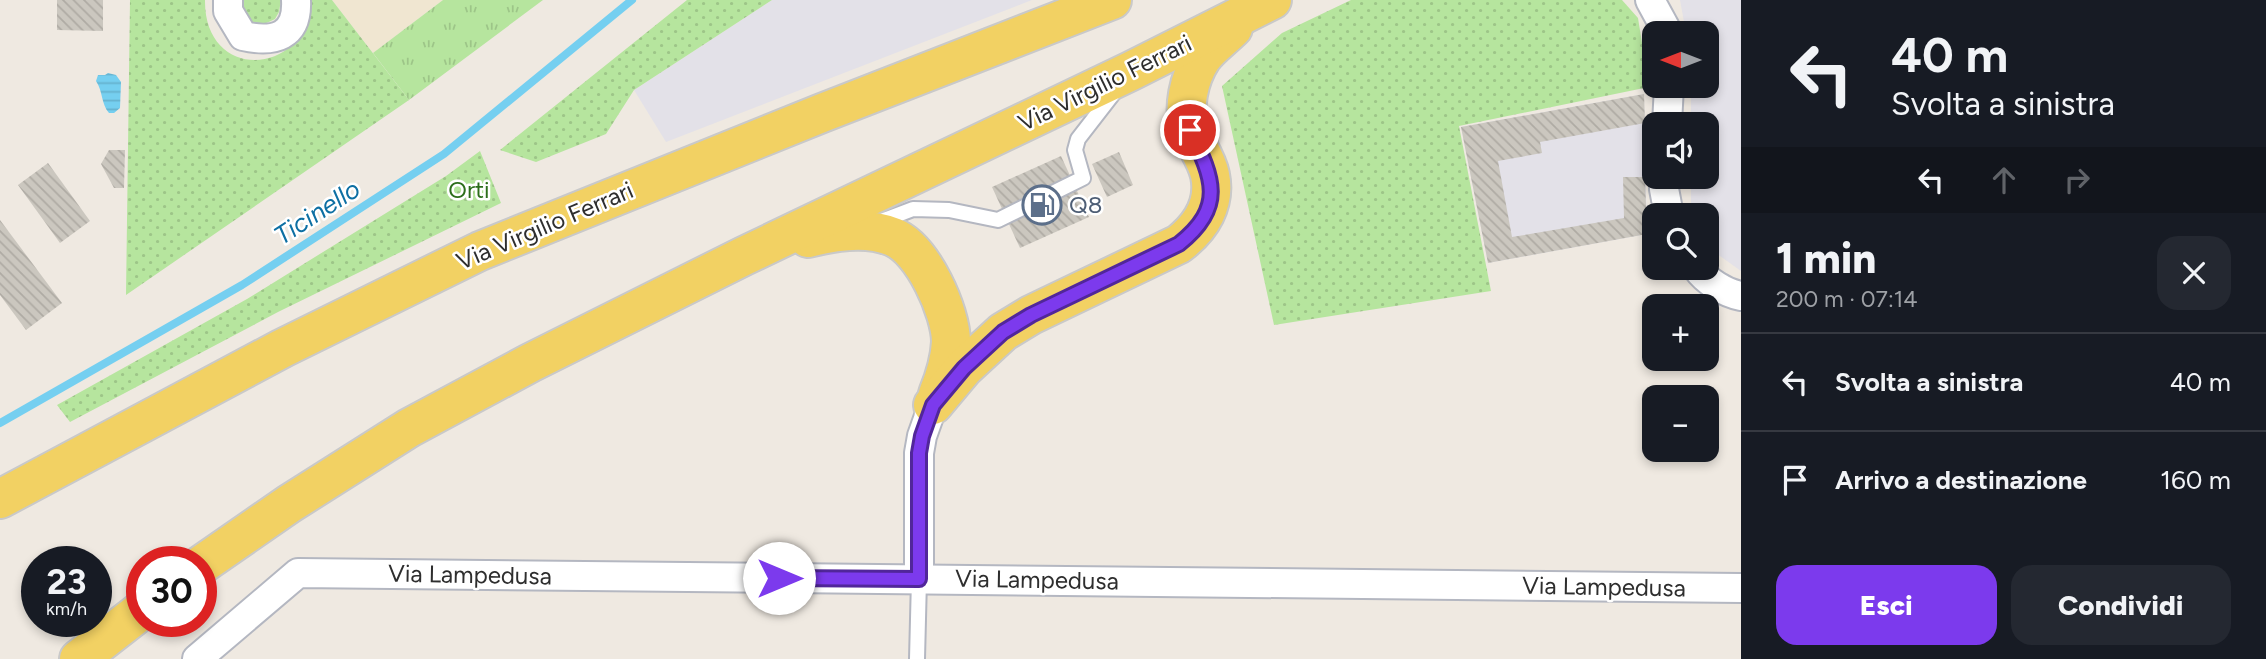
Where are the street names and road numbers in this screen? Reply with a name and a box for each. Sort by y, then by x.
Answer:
street label: Via Virgilio Ferrari [1013,28,1196,137]
street label: Via Virgilio Ferrari [452,175,638,276]
street label: Via Lampedusa [388,559,552,590]
street label: Via Lampedusa [955,564,1119,595]
street label: Via Lampedusa [1522,571,1686,602]

